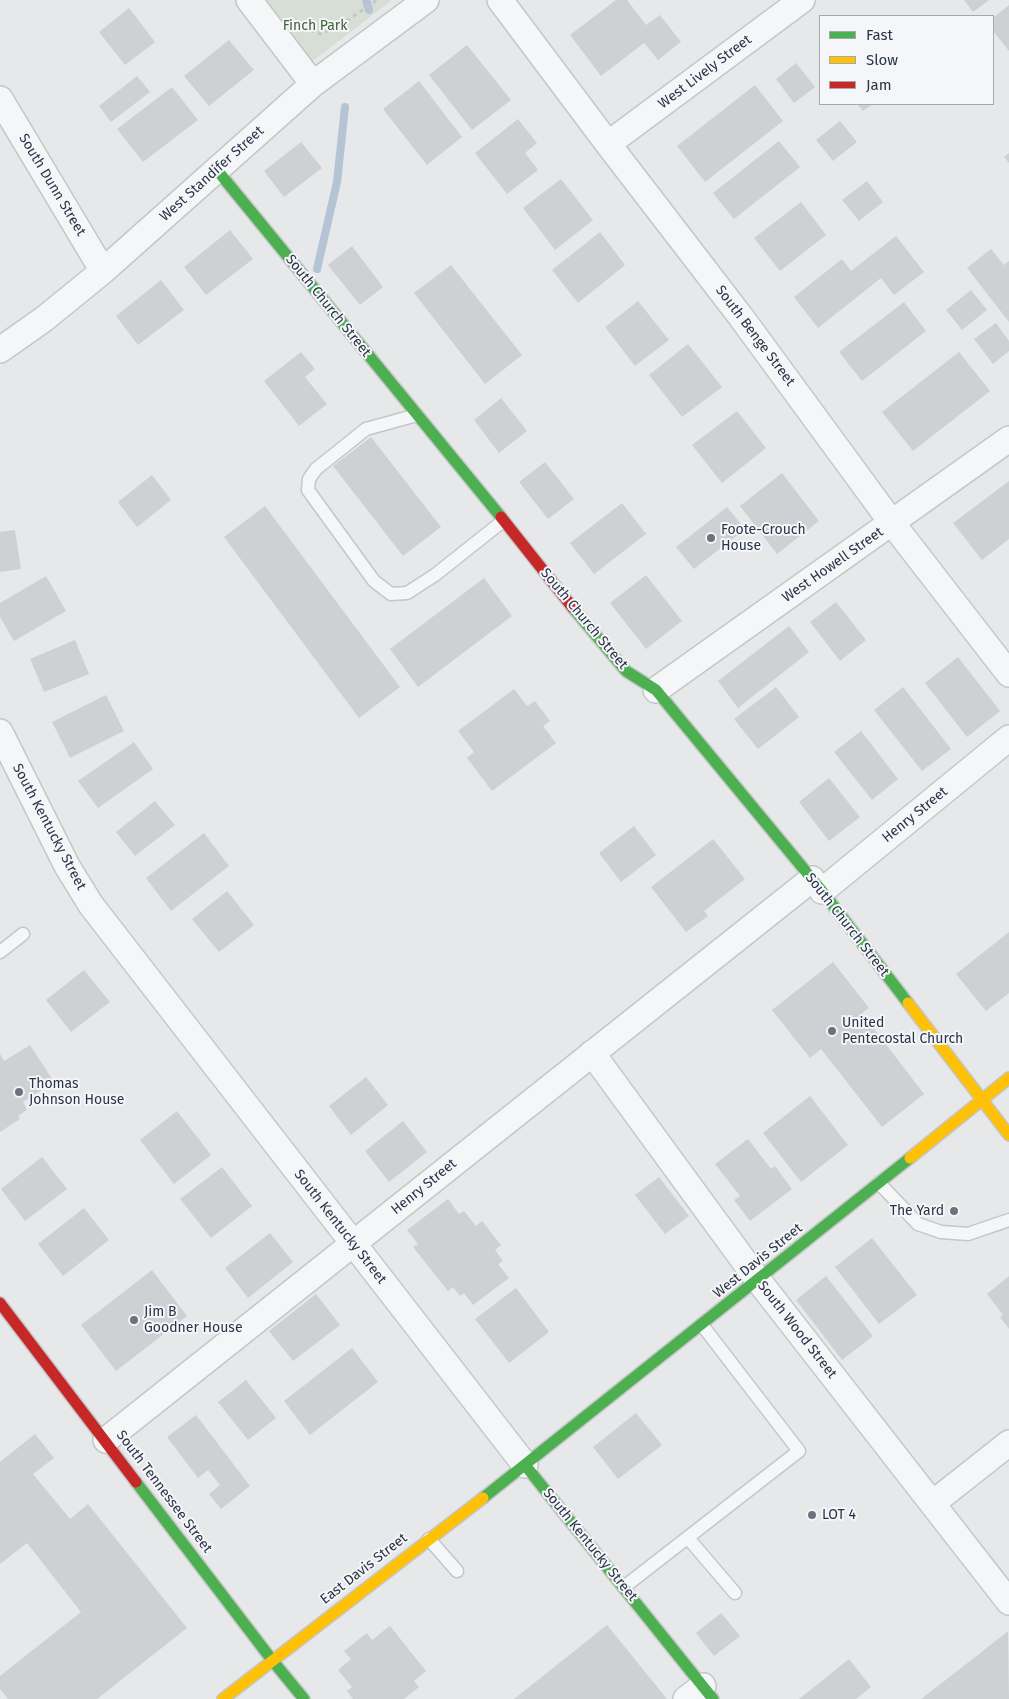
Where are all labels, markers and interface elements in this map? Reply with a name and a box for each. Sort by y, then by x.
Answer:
legend [819,15,994,105]
park label: Finch Park [283,18,347,34]
text: Fast [866,26,893,44]
street label: West Lively Street [655,32,755,112]
text: Slow [866,51,898,69]
text: Jam [866,76,892,94]
street label: West Standifer Street [156,123,268,225]
street label: South Dunn Street [15,131,89,239]
street label: South Church Street [282,252,374,360]
street label: South Benge Street [712,282,798,390]
place label: Foote-Crouch House [721,522,806,554]
street label: West Howell Street [779,524,887,606]
marker: Foote-Crouch House [705,532,717,544]
street label: South Church Street [537,565,631,673]
street label: South Kentucky Street [9,761,89,893]
street label: Henry Street [879,784,951,846]
street label: South Church Street [801,870,893,980]
place label: United Pentecostal Church [842,1015,963,1048]
marker: United Pentecostal Church [826,1025,838,1037]
place label: Thomas Johnson House [29,1076,124,1108]
marker: Thomas Johnson House [13,1086,25,1098]
street label: Henry Street [388,1156,460,1218]
street label: South Kentucky Street [290,1166,390,1288]
place label: The Yard [890,1203,944,1219]
marker: The Yard [948,1205,960,1217]
street label: West Davis Street [710,1220,806,1302]
street label: South Wood Street [754,1278,840,1382]
place label: Jim B Goodner House [144,1304,243,1336]
marker: Jim B Goodner House [128,1314,140,1326]
street label: South Tennessee Street [112,1427,216,1557]
street label: South Kentucky Street [539,1485,641,1605]
place label: LOT 4 [822,1507,856,1523]
marker: LOT 4 [806,1509,818,1521]
street label: East Davis Street [317,1530,411,1608]

